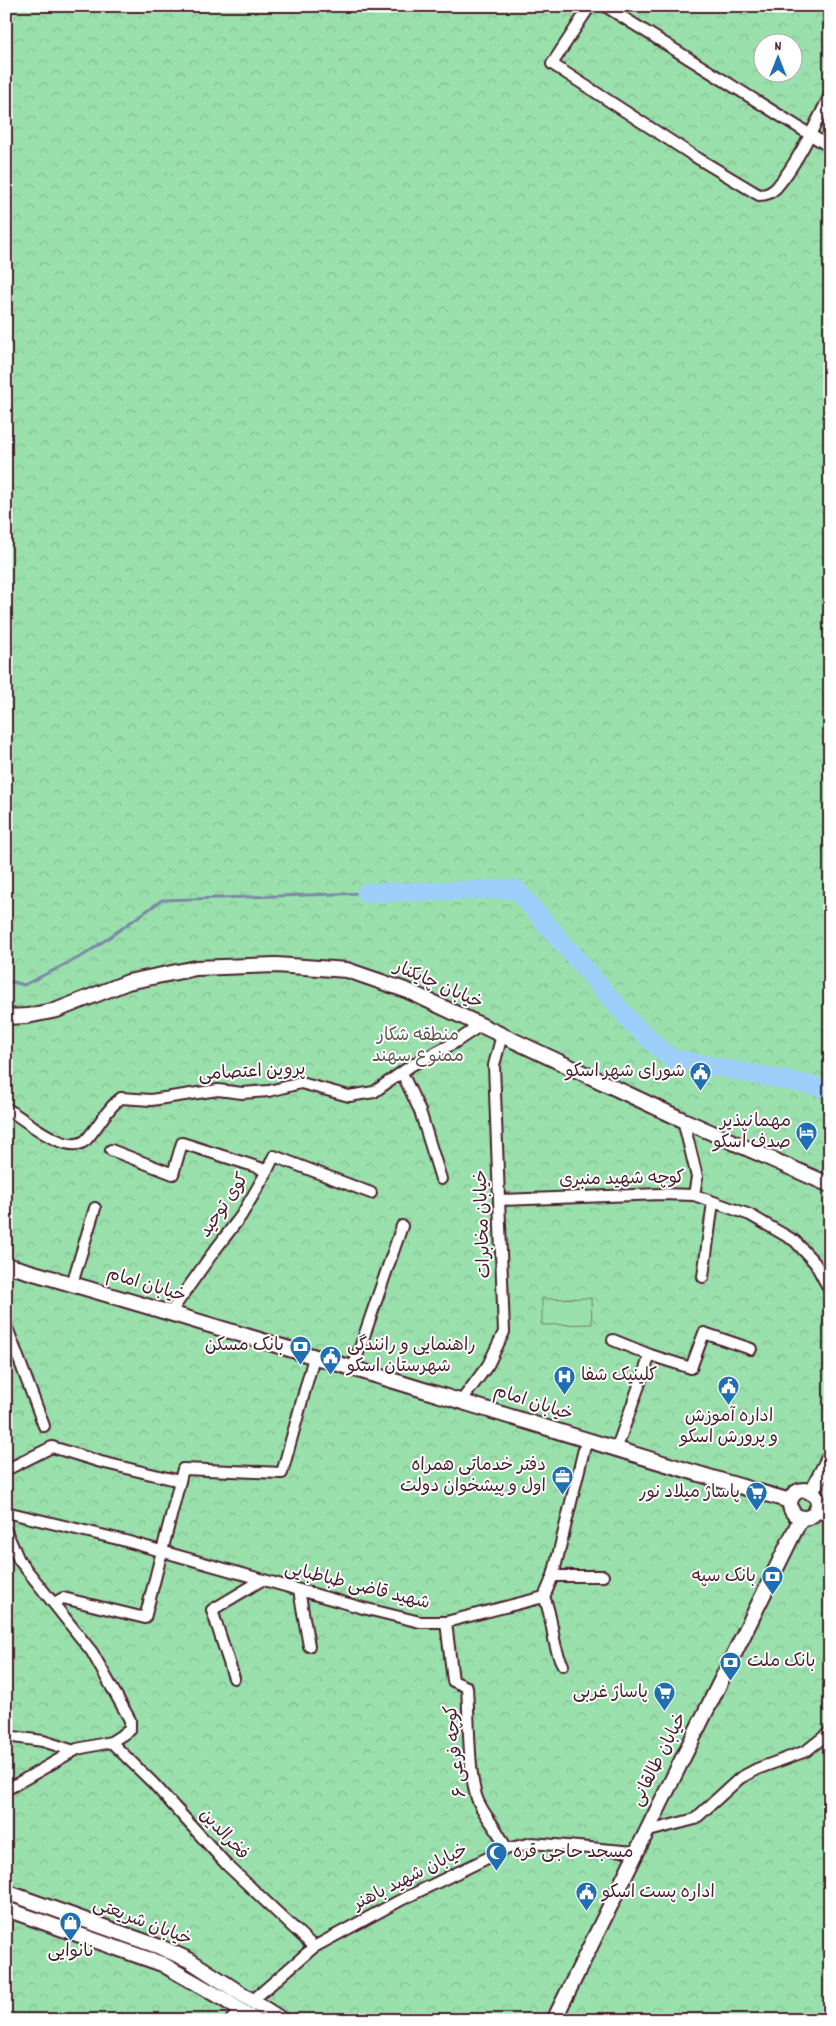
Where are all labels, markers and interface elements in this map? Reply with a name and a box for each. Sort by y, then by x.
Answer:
north arrow [754,32,804,82]
text: N [775,37,782,57]
street label: خیابان چایکنار [388,954,486,1017]
park label: منطقه شکار ممنوع سهند [372,1024,464,1070]
street label: پروین اعتصامی [198,1058,306,1088]
place label: شورای شهر اسکو [564,1060,685,1085]
public building icon: شورای شهر اسکو [689,1060,713,1091]
place label: مهمانپذیر صدف اسکو [711,1110,791,1156]
hotel icon: مهمانپذیر صدف اسکو [795,1120,819,1151]
street label: کوچه شهید منبری [559,1166,685,1194]
street label: کوی توحید [194,1168,256,1243]
street label: خیابان مخابرات [470,1169,498,1279]
street label: خیابان امام [103,1262,189,1310]
place label: بانک مسکن [205,1334,284,1359]
bank icon: بانک مسکن [288,1334,312,1365]
place label: راهنمایی و رانندگی شهرستان اسکو [345,1334,476,1380]
public building icon: راهنمایی و رانندگی شهرستان اسکو [319,1344,343,1375]
hospital icon: کلینیک شفا [553,1364,577,1395]
place label: کلینیک شفا [581,1364,658,1389]
public building icon: اداره آموزش و پرورش اسکو [717,1375,741,1406]
street label: خیابان امام [490,1379,576,1429]
place label: اداره آموزش و پرورش اسکو [678,1405,778,1451]
place label: دفتر خدماتی همراه اول و پیشخوان دولت [400,1454,546,1500]
office icon: دفتر خدماتی همراه اول و پیشخوان دولت [550,1464,574,1495]
place label: پاساژ میلاد نور [638,1481,740,1506]
supermarket icon: پاساژ میلاد نور [744,1481,768,1512]
street label: شهید قاضی طباطبایی [282,1557,432,1617]
place label: بانک سپه [692,1565,756,1590]
bank icon: بانک سپه [760,1565,784,1596]
bank icon: بانک ملت [719,1650,743,1681]
place label: بانک ملت [747,1650,816,1675]
place label: پاساژ غربی [573,1681,648,1706]
supermarket icon: پاساژ غربی [652,1681,676,1712]
street label: کوچه فرعی ۶ [440,1703,474,1799]
street label: خیابان طالقانی [626,1709,694,1811]
street label: فخرالدین [192,1803,254,1867]
street label: خیابان شهید باهنر [348,1838,473,1919]
mosque icon: مسجد حاجی قره [485,1841,509,1872]
place label: مسجد حاجی قره [513,1841,634,1866]
public building icon: اداره پست اسکو [574,1881,598,1912]
place label: اداره پست اسکو [600,1881,715,1906]
street label: خیابان شریعتی [89,1893,195,1953]
shop icon: نانوایی [59,1910,83,1941]
place label: نانوایی [48,1940,94,1965]

